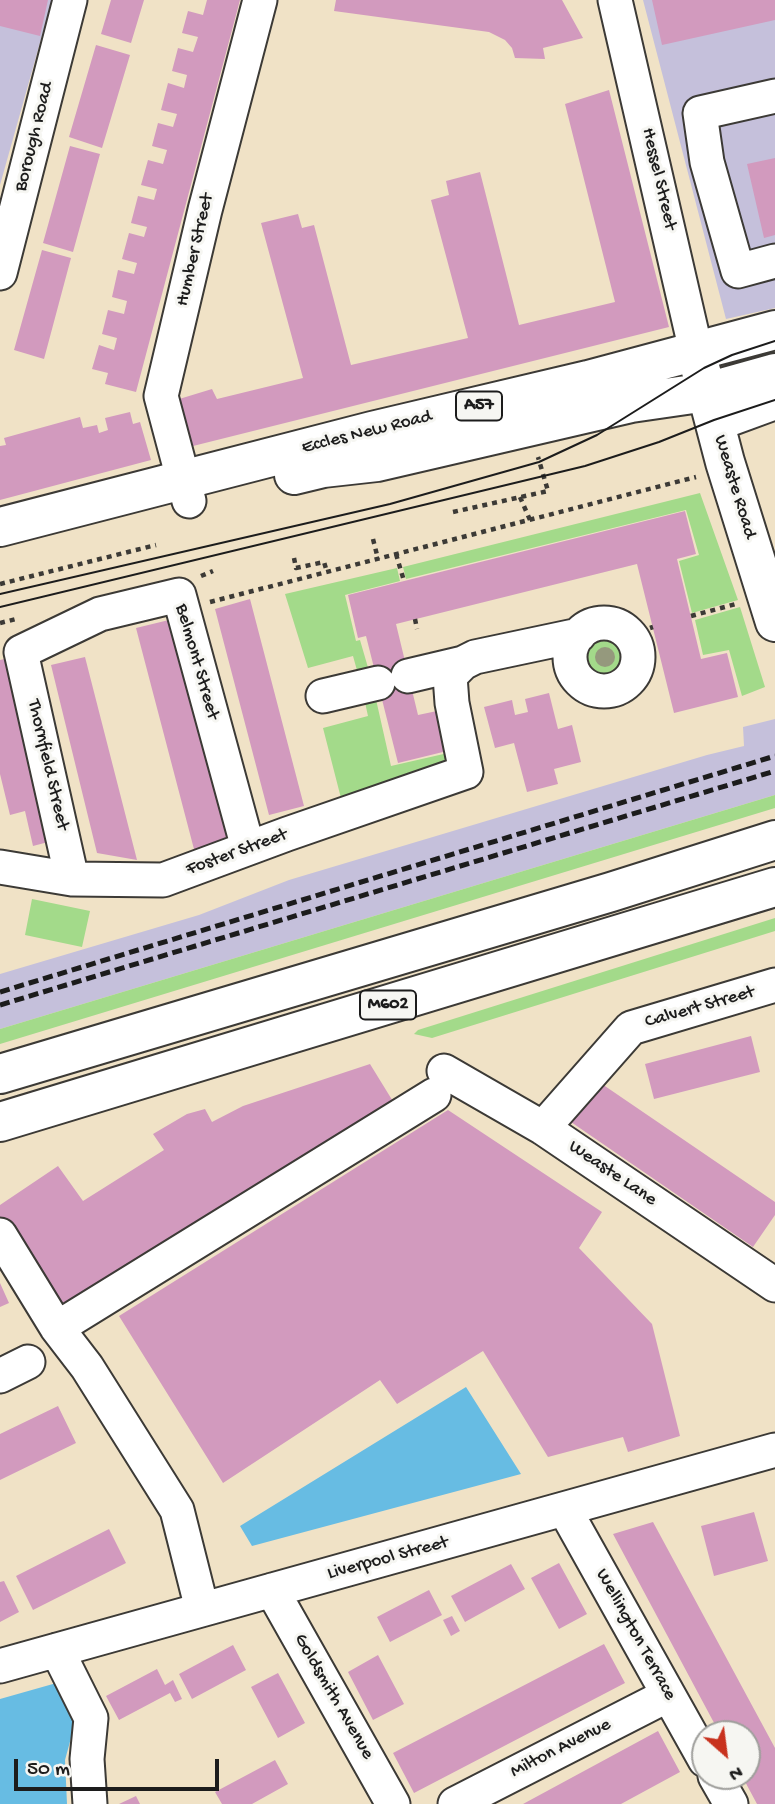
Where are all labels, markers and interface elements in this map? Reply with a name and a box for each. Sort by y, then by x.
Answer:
street label: Borough Road [10,80,60,194]
street label: Hessel Street [635,126,681,232]
street label: Humber Street [172,191,220,309]
road number: A57 [456,392,502,420]
street label: Eccles New Road [300,406,434,460]
street label: Weaste Road [707,432,761,542]
street label: Belmont Street [169,602,223,722]
street label: Thornfield Street [21,697,73,833]
street label: Foster Street [183,824,291,882]
street label: Calvert Street [643,981,757,1035]
road number: M602 [360,990,416,1020]
street label: Weaste Lane [563,1136,661,1212]
street label: Liverpool Street [325,1532,451,1586]
street label: Wellington Terrace [589,1565,681,1705]
street label: Goldsmith Avenue [288,1630,378,1764]
street label: Milton Avenue [507,1714,615,1784]
north arrow [691,1720,761,1790]
scale bar [18,1744,222,1788]
text: 50 m [27,1758,70,1783]
text: N [724,1759,746,1785]

